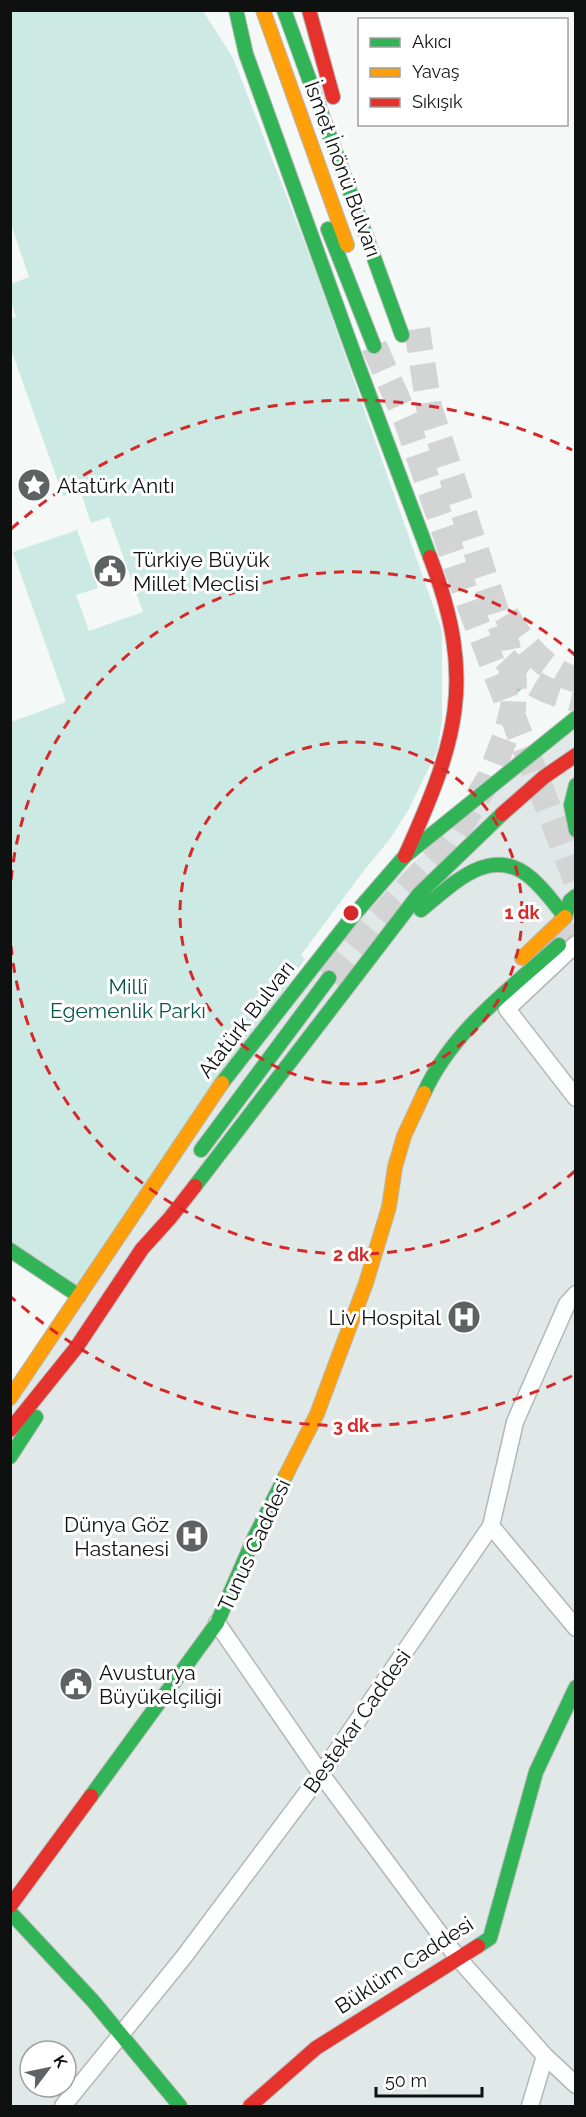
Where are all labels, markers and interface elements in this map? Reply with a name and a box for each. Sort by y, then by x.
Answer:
legend [358,18,568,126]
text: Akıcı [412,31,451,52]
text: Yavaş [412,61,460,82]
street label: İsmet İnönü Bulvarı [300,78,386,260]
text: Sıkışık [412,91,463,112]
place icon: Atatürk Anıtı [16,467,52,503]
place label: Atatürk Anıtı [57,473,175,498]
place label: Türkiye Büyük Millet Meclisi [133,547,270,596]
public building icon: Türkiye Büyük Millet Meclisi [92,553,128,589]
text: 1 dk [505,902,540,923]
centre of rings [341,903,361,923]
street label: Atatürk Bulvarı [193,955,299,1083]
park label: Millî Egemenlik Parkı [50,974,206,1023]
text: 2 dk [333,1244,370,1265]
hospital icon: Liv Hospital [446,1299,482,1335]
place label: Liv Hospital [329,1305,441,1330]
text: 3 dk [333,1415,370,1436]
street label: Tunus Caddesi [213,1475,295,1615]
place label: Dünya Göz Hastanesi [64,1512,169,1561]
hospital icon: Dünya Göz Hastanesi [174,1518,210,1554]
street label: Bestekar Caddesi [298,1644,416,1798]
place label: Avusturya Büyükelçiliği [99,1660,222,1709]
public building icon: Avusturya Büyükelçiliği [58,1666,94,1702]
street label: Büklüm Caddesi [330,1911,478,2019]
north arrow [18,2039,78,2099]
text: K [49,2052,71,2071]
scale bar [376,2060,482,2098]
text: 50 m [385,2070,427,2091]

